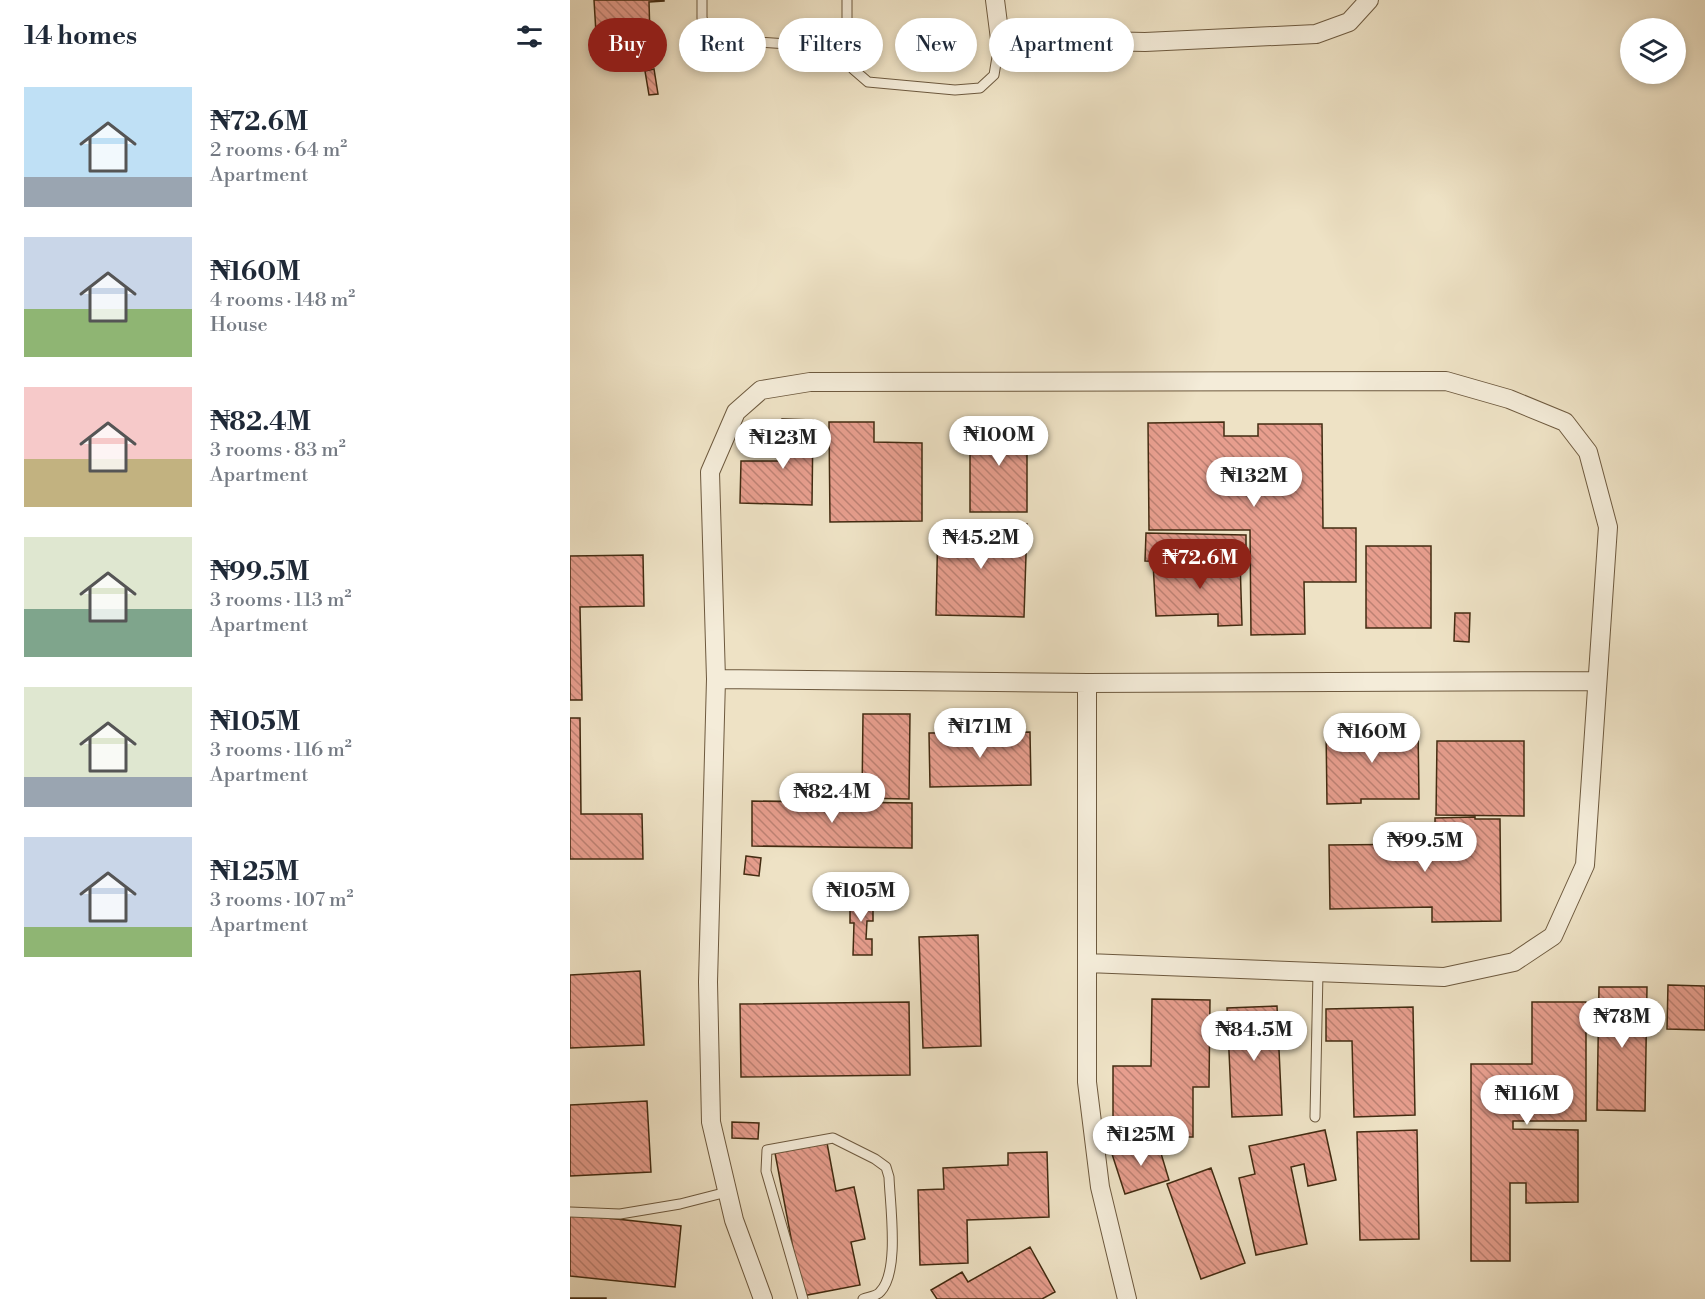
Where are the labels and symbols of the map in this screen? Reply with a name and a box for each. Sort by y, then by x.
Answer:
pin: ₦100M [957,416,1041,467]
pin: ₦123M [741,419,825,470]
pin: ₦132M [1212,457,1296,508]
pin: ₦45.2M [932,519,1030,570]
pin: ₦72.6M [1151,539,1249,590]
pin: ₦171M [938,708,1022,759]
pin: ₦160M [1330,713,1414,764]
pin: ₦82.4M [783,773,881,824]
pin: ₦99.5M [1376,822,1474,873]
pin: ₦105M [819,872,903,923]
pin: ₦78M [1586,998,1658,1049]
pin: ₦84.5M [1205,1011,1303,1062]
pin: ₦116M [1485,1075,1569,1126]
pin: ₦125M [1099,1116,1183,1167]

